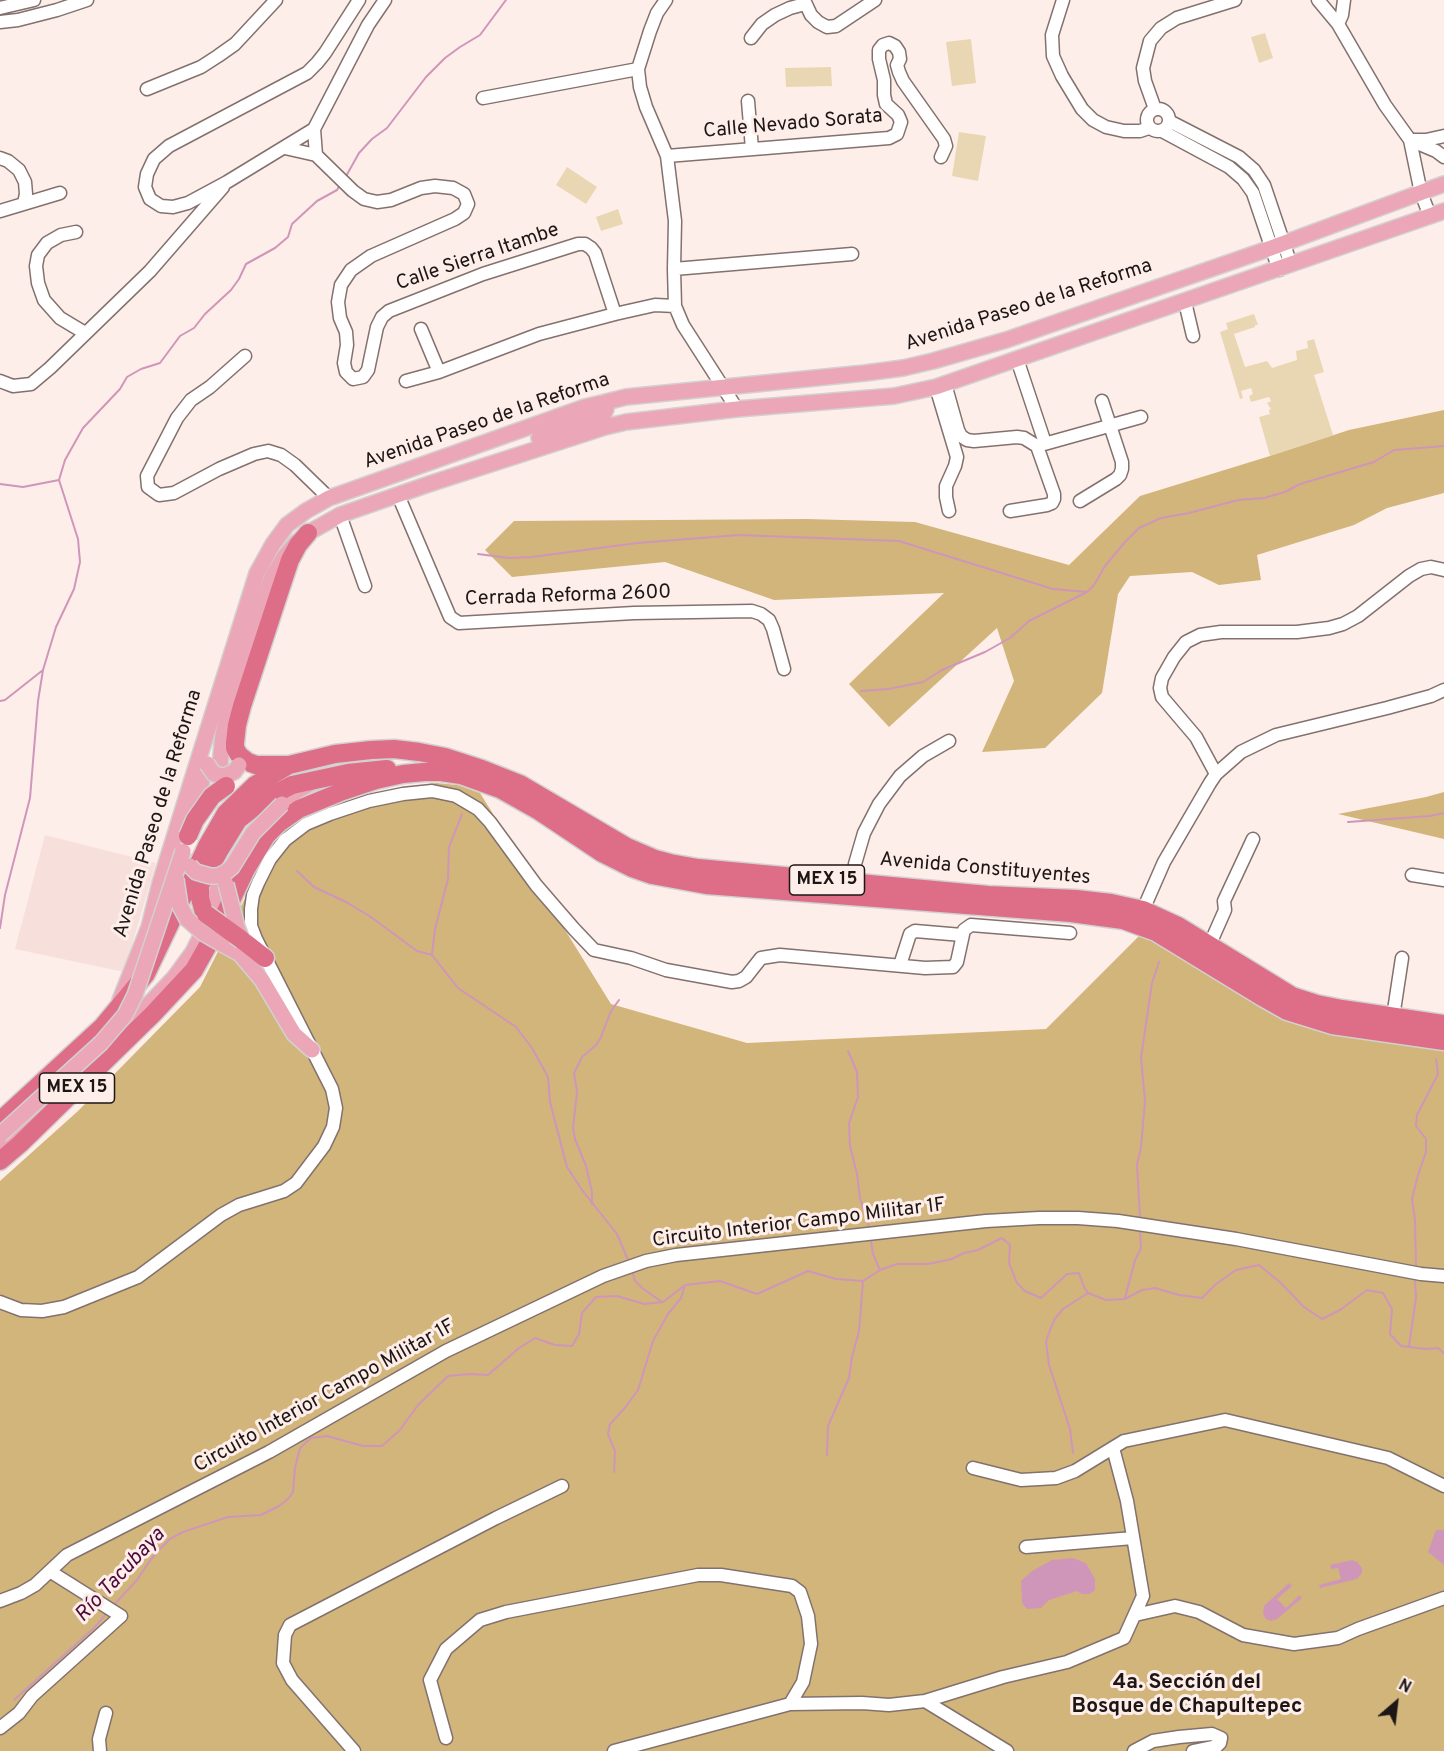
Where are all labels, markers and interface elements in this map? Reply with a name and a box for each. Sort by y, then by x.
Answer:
street label: Calle Nevado Sorata [702,105,884,145]
street label: Calle Sierra Itambe [393,219,563,297]
street label: Avenida Paseo de la Reforma [903,255,1155,357]
street label: Avenida Paseo de la Reforma [361,369,613,475]
street label: Cerrada Reforma 2600 [464,581,672,613]
street label: Avenida Paseo de la Reforma [110,687,208,941]
street label: Avenida Constituyentes [879,849,1091,891]
road number: MEX 15 [790,865,864,895]
road number: MEX 15 [40,1073,115,1103]
street label: Circuito Interior Campo Militar 1F [651,1194,947,1254]
street label: Circuito Interior Campo Militar 1F [190,1315,460,1479]
water label: Río Tacubaya [71,1523,171,1629]
district label: 4a. Sección del Bosque de Chapultepec [1072,1671,1302,1721]
north arrow [1366,1673,1426,1733]
text: N [1395,1676,1414,1699]

